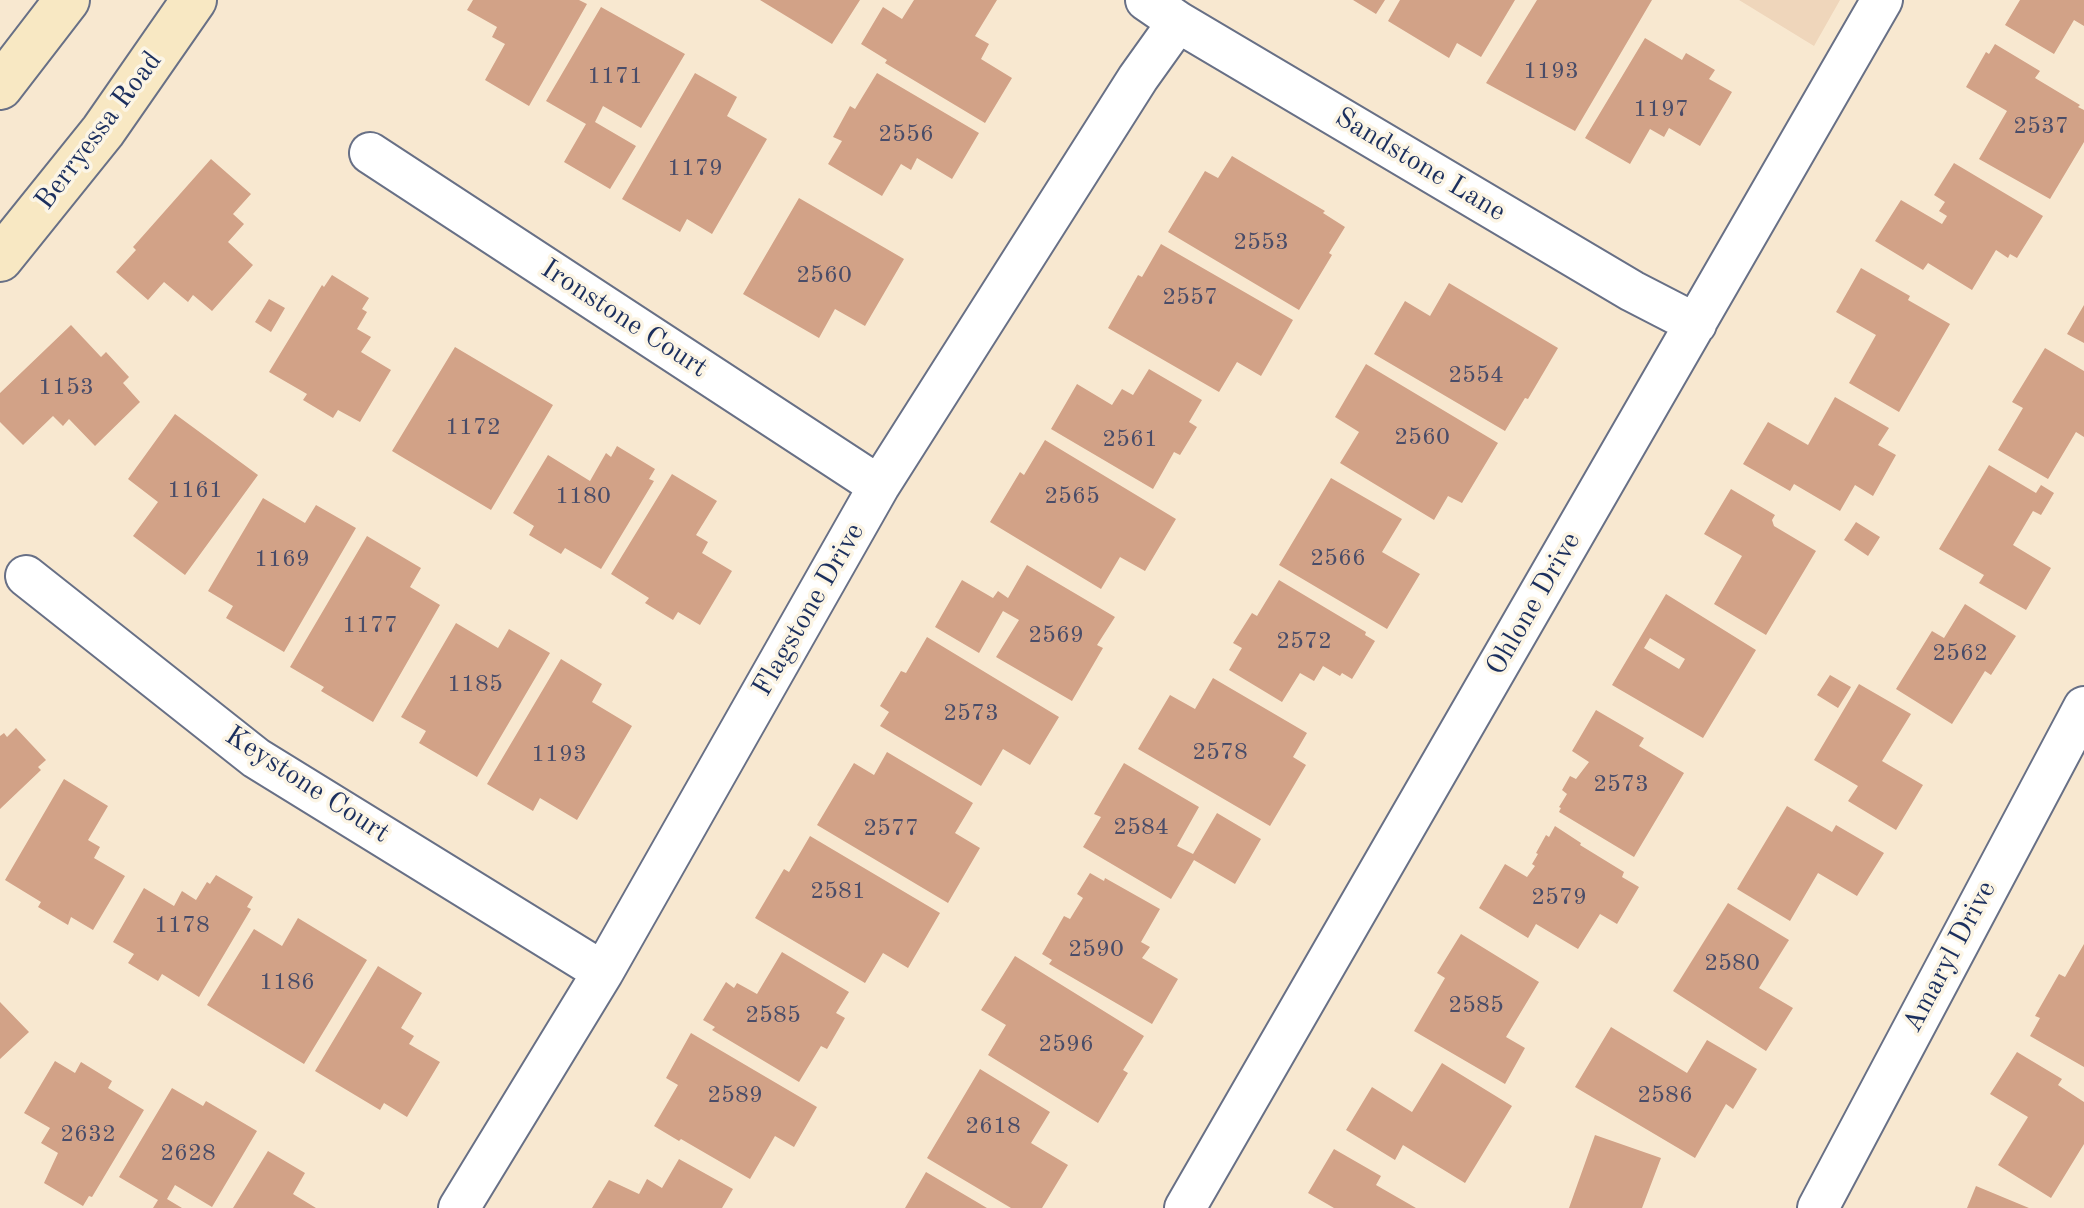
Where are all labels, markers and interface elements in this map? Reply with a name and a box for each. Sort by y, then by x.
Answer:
street label: Berryessa Road [28,45,170,217]
house number: 1193 [1523,58,1579,86]
house number: 1171 [587,63,643,91]
house number: 1197 [1633,96,1689,124]
street label: Sandstone Lane [1329,101,1511,229]
house number: 2537 [2013,113,2069,141]
house number: 2556 [878,121,934,149]
house number: 1179 [667,155,723,183]
house number: 2553 [1233,229,1289,257]
street label: Ironstone Court [534,253,714,385]
house number: 2560 [796,262,852,290]
house number: 2557 [1162,284,1218,312]
house number: 2554 [1448,362,1504,390]
house number: 1153 [38,374,94,402]
house number: 1172 [445,414,501,442]
house number: 2560 [1394,424,1450,452]
house number: 2561 [1102,426,1158,454]
house number: 1161 [167,477,223,505]
house number: 1180 [555,483,611,511]
house number: 2565 [1044,483,1100,511]
street label: Flagstone Drive [746,517,872,703]
street label: Ohlone Drive [1480,527,1588,681]
house number: 2566 [1310,545,1366,573]
house number: 1169 [254,546,310,574]
house number: 1177 [342,612,398,640]
house number: 2569 [1028,622,1084,650]
house number: 2572 [1276,628,1332,656]
house number: 2562 [1932,640,1988,668]
house number: 1185 [447,671,503,699]
house number: 2573 [943,700,999,728]
street label: Keystone Court [218,719,396,851]
house number: 2578 [1192,739,1248,767]
house number: 1193 [531,741,587,769]
house number: 2573 [1593,771,1649,799]
house number: 2584 [1113,814,1169,842]
house number: 2577 [863,815,919,843]
street label: Amaryl Drive [1896,876,2004,1038]
house number: 2581 [810,878,866,906]
house number: 2579 [1531,884,1587,912]
house number: 1178 [154,912,210,940]
house number: 2590 [1068,936,1124,964]
house number: 2580 [1704,950,1760,978]
house number: 1186 [259,969,315,997]
house number: 2585 [1448,992,1504,1020]
house number: 2585 [745,1002,801,1030]
house number: 2596 [1038,1031,1094,1059]
house number: 2589 [707,1082,763,1110]
house number: 2586 [1637,1082,1693,1110]
house number: 2618 [965,1113,1021,1141]
house number: 2632 [60,1121,116,1149]
house number: 2628 [160,1140,216,1168]

